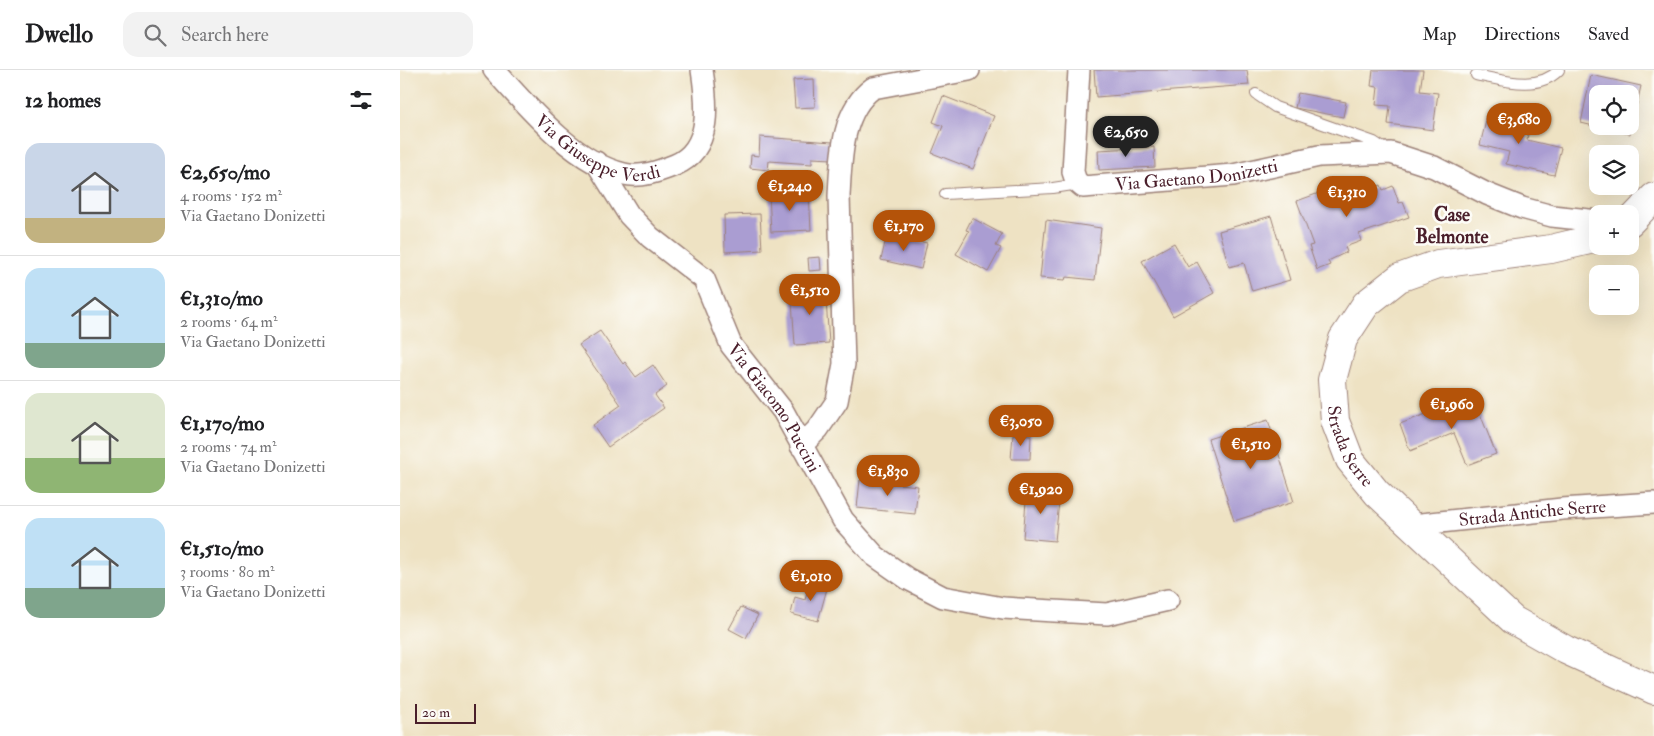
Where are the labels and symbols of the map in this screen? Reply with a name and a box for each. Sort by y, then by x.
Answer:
pin: €3,680 [1478,102,1560,145]
street label: Via Giuseppe Verdi [530,110,663,188]
pin: €2,650 [1085,116,1167,158]
street label: Via Gaetano Donizetti [1114,154,1280,196]
pin: €1,240 [749,170,831,212]
pin: €1,310 [1306,176,1388,218]
district label: Case Belmonte [1416,203,1488,249]
pin: €1,170 [863,210,945,252]
pin: €1,510 [769,274,851,316]
street label: Via Giacomo Puccini [722,339,826,477]
pin: €1,960 [1411,388,1493,430]
pin: €3,050 [980,404,1062,447]
street label: Strada Serre [1322,405,1379,492]
pin: €1,510 [1210,428,1292,470]
pin: €1,830 [847,454,929,497]
pin: €1,920 [1000,472,1082,515]
street label: Strada Antiche Serre [1458,495,1607,532]
pin: €1,010 [770,560,852,602]
scale bar [415,701,476,724]

